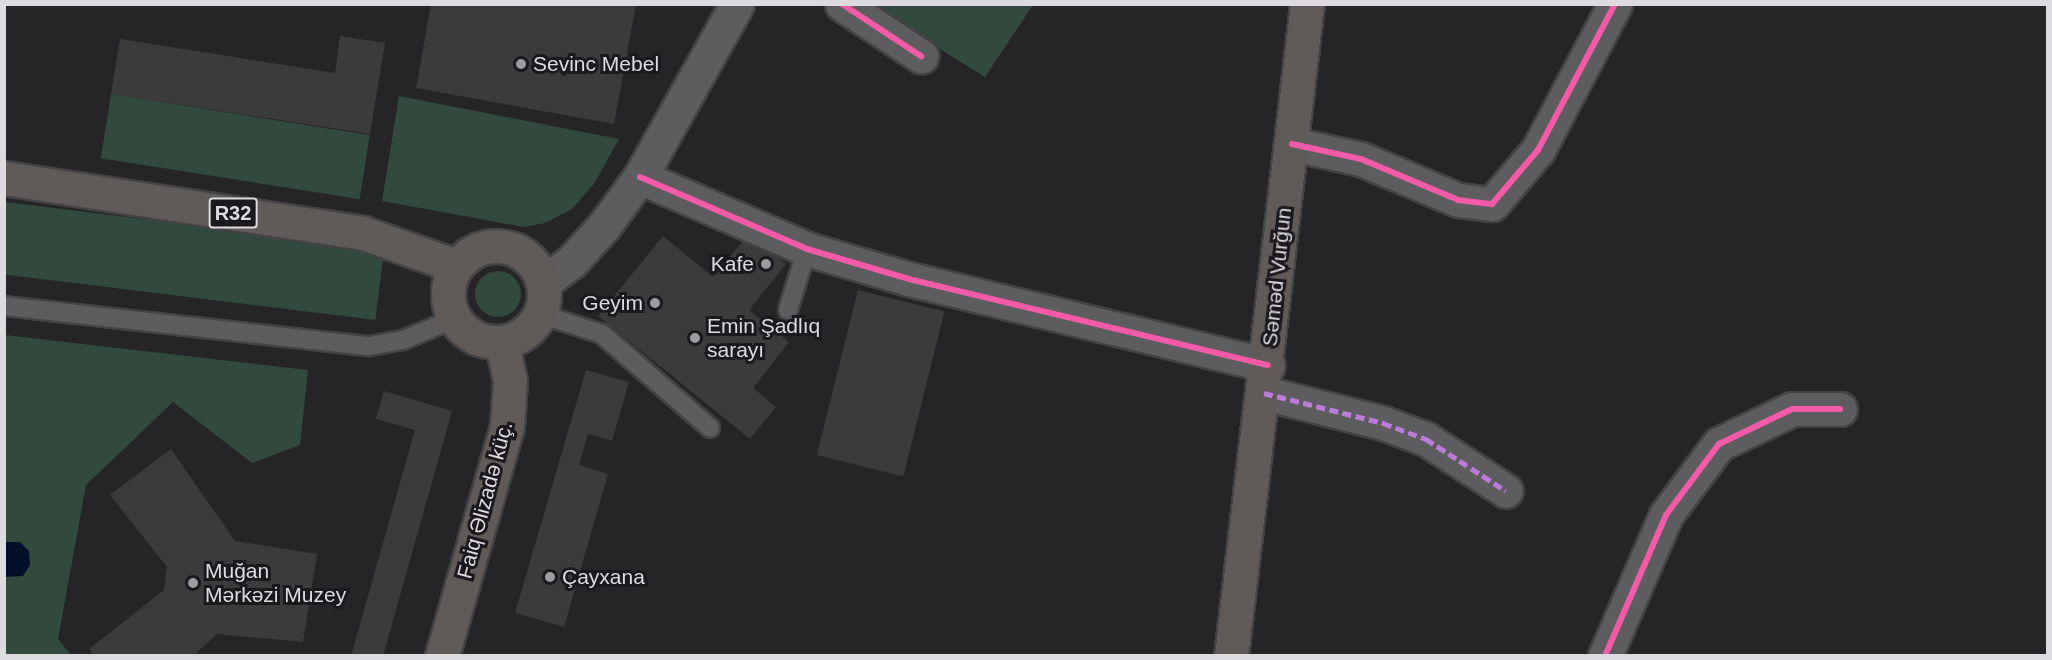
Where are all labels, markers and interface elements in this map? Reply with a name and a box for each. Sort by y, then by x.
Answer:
place label: Sevinc Mebel [533,51,659,77]
marker: Sevinc Mebel [514,57,528,71]
road number: R32 [208,196,258,230]
street label: Səməd Vurğun [1257,206,1297,348]
place label: Kafe [711,251,754,277]
marker: Kafe [759,257,773,271]
place label: Geyim [582,290,643,316]
marker: Geyim [648,296,662,310]
place label: Emin Şadlıq sarayı [707,313,820,363]
marker: Emin Şadlıq sarayı [688,331,702,345]
street label: Faiq Əlizadə küç. [452,419,518,581]
place label: Muğan Mərkəzi Muzey [205,558,346,608]
place label: Çayxana [562,564,645,590]
marker: Çayxana [543,570,557,584]
marker: Muğan Mərkəzi Muzey [186,576,200,590]

